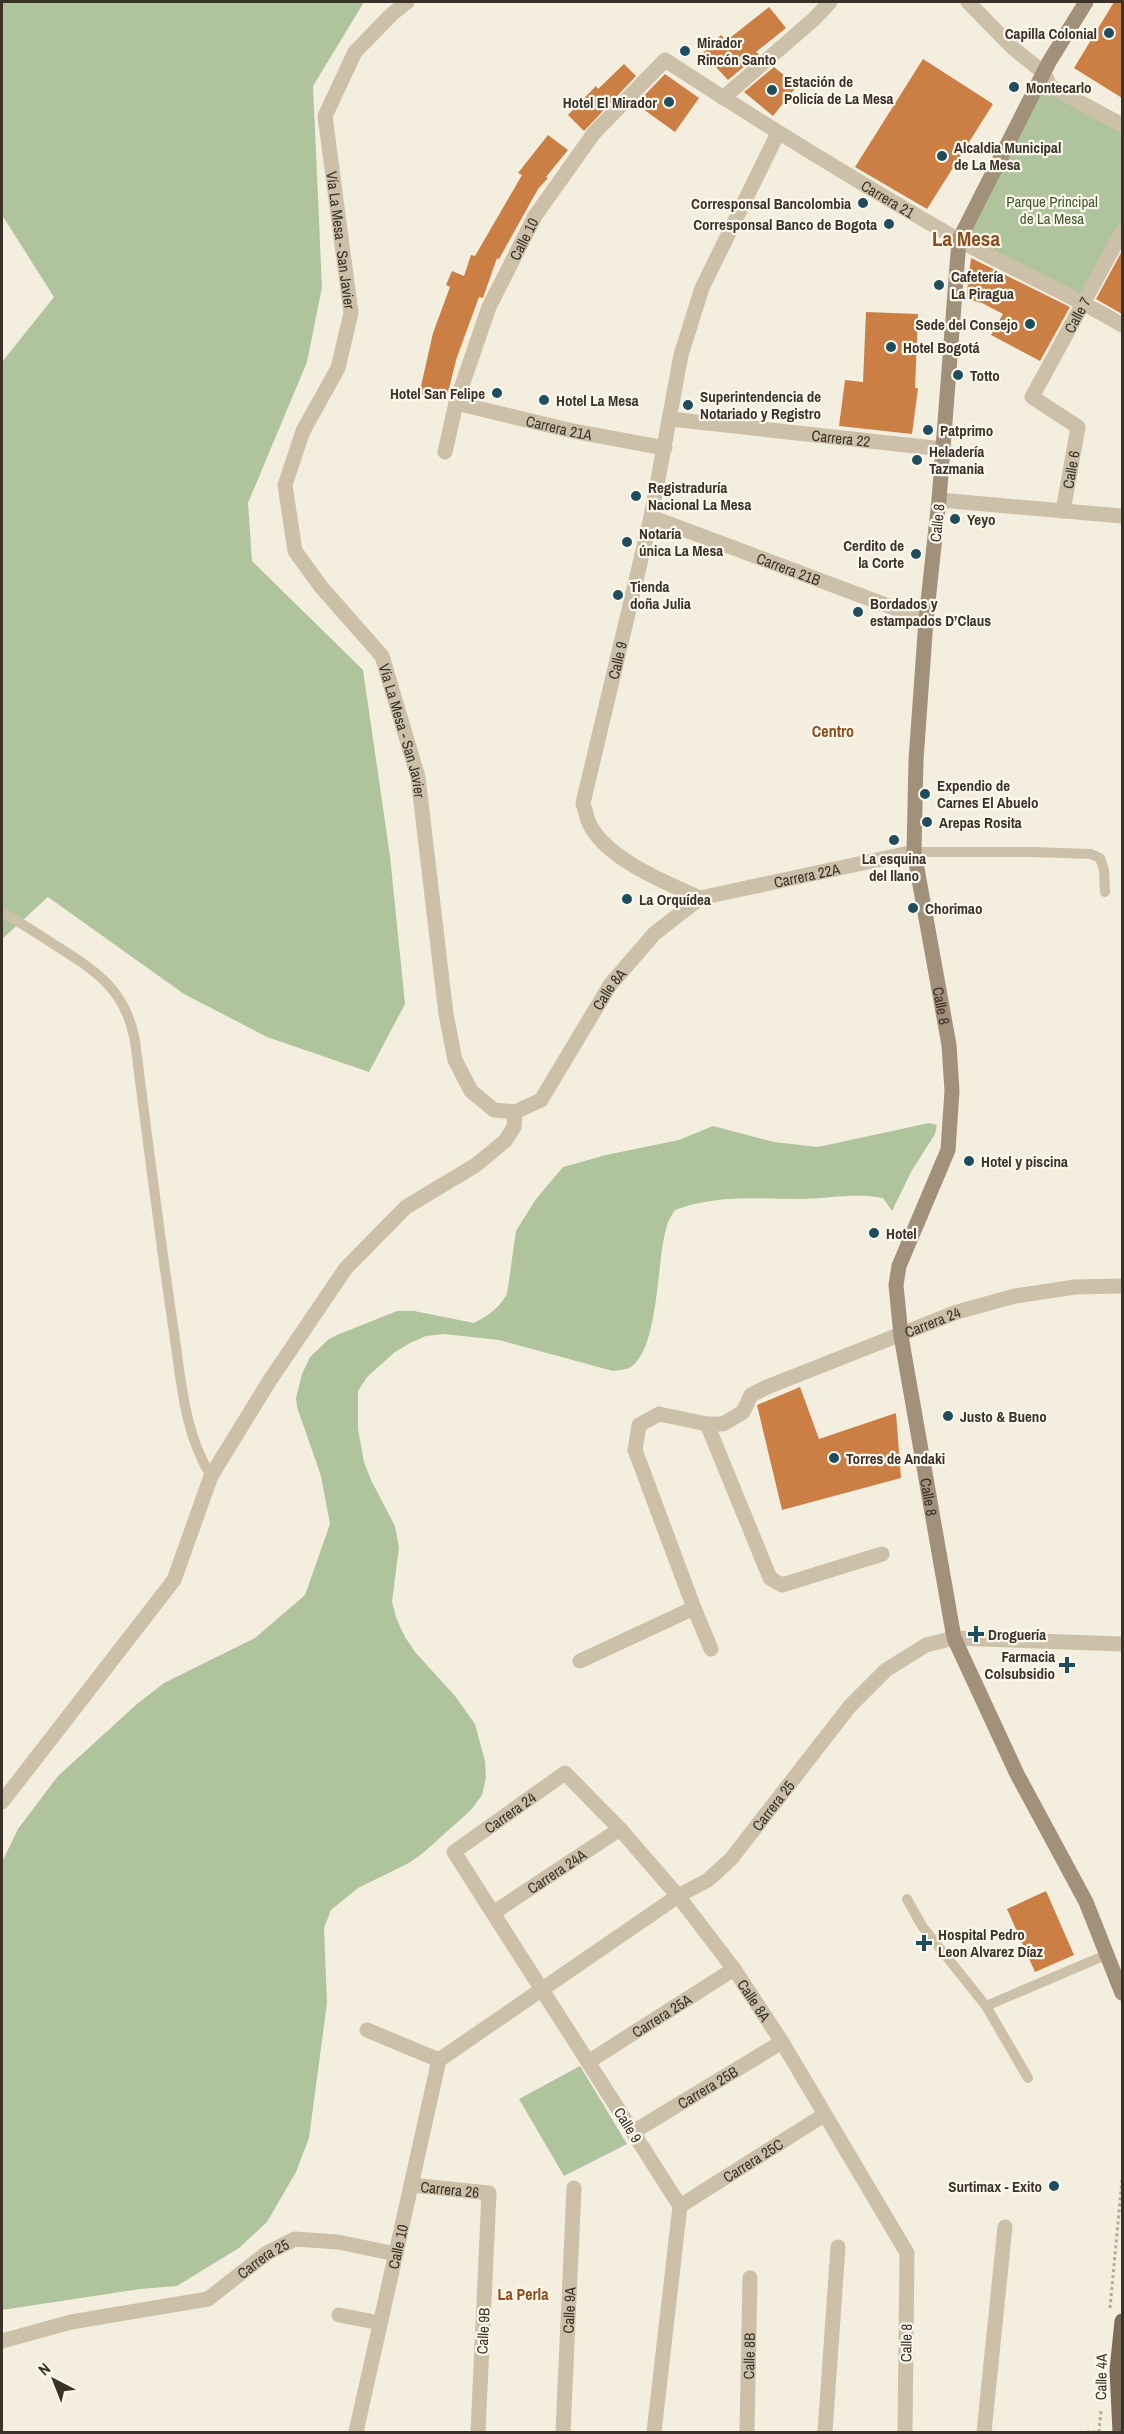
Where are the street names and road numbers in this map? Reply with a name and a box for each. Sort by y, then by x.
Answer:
street label: Vía La Mesa - San Javier [322,170,361,310]
street label: Carrera 21 [857,175,919,223]
street label: Calle 10 [504,214,543,264]
street label: Calle 7 [1059,293,1095,337]
street label: Carrera 21A [524,410,595,445]
street label: Carrera 22 [811,424,872,451]
street label: Calle 6 [1057,449,1084,490]
street label: Calle 8 [925,503,949,543]
street label: Carrera 21B [754,547,824,590]
street label: Calle 9 [602,639,632,681]
street label: Vía La Mesa - San Javier [374,661,431,799]
street label: Carrera 22A [772,858,842,892]
street label: Calle 8A [587,963,631,1014]
street label: Calle 8 [928,985,956,1027]
street label: Carrera 24 [901,1301,964,1342]
street label: Calle 8 [916,1476,943,1518]
street label: Carrera 25 [746,1776,799,1835]
street label: Carrera 24 [480,1787,540,1838]
street label: Carrera 24A [523,1843,591,1898]
street label: Calle 8A [733,1975,776,2026]
street label: Carrera 25A [627,1988,696,2042]
street label: Carrera 25B [673,2061,742,2113]
street label: Calle 9 [609,2103,647,2147]
street label: Carrera 25C [718,2133,787,2187]
street label: Carrera 26 [419,2176,480,2202]
street label: Calle 10 [382,2222,413,2271]
street label: Carrera 25 [232,2233,293,2283]
street label: Calle 9A [557,2286,580,2334]
street label: Calle 9B [471,2307,495,2355]
street label: Calle 8 [895,2324,917,2362]
street label: Calle 8B [738,2333,759,2379]
street label: Calle 4A [1090,2353,1112,2400]

